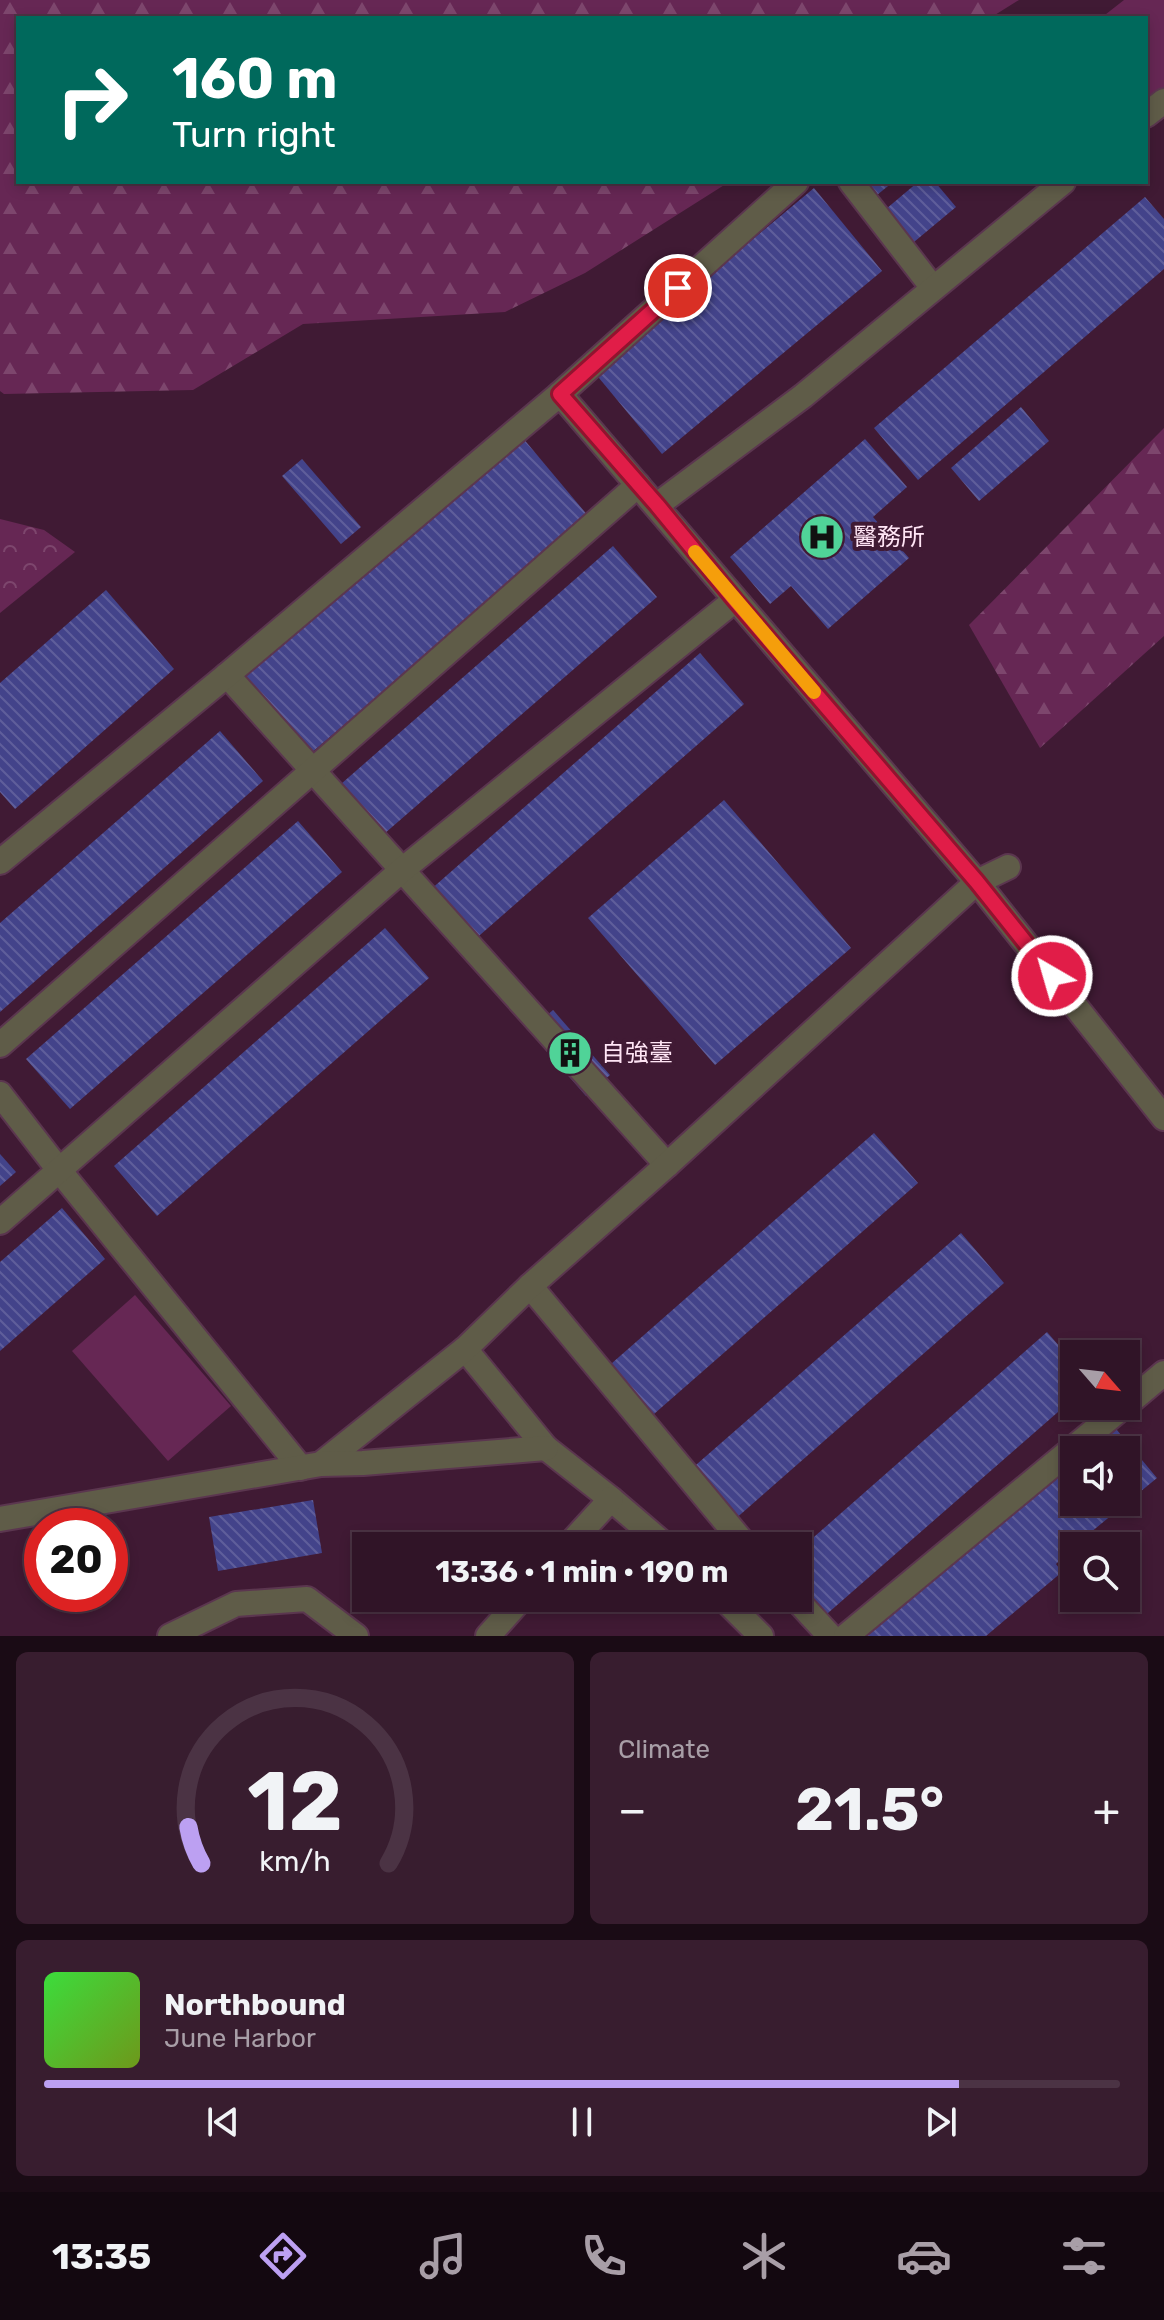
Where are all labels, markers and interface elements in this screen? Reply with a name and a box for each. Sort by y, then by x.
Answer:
text: 160 m [172,46,338,112]
icon: right [40,48,144,152]
text: Turn right [172,113,336,156]
pin [644,254,712,322]
icon: arrive [656,266,700,310]
hospital icon: 醫務所 [798,513,846,561]
place label: 醫務所 [853,523,925,551]
position arrow [1010,934,1094,1018]
building icon: 自強臺 [546,1029,594,1077]
place label: 自強臺 [601,1039,673,1067]
north arrow [1060,1340,1140,1420]
map controls [1060,1340,1140,1612]
button: sound [1060,1436,1140,1516]
speed limit sign: 20 [24,1508,128,1612]
button: search [1060,1532,1140,1612]
text: 13:36 · 1 min · 190 m [435,1554,729,1590]
text: Climate [618,1734,710,1765]
text: 12 [247,1752,343,1851]
text: 21.5° [795,1774,944,1845]
text: − [618,1784,647,1836]
text: + [1093,1784,1120,1836]
text: km/h [259,1844,331,1878]
text: Northbound [164,1987,346,2023]
text: June Harbor [164,2023,316,2054]
icon: previous [201,2100,245,2144]
icon: pause [560,2100,604,2144]
icon: next [919,2100,963,2144]
icon: directions [255,2228,311,2284]
icon: music [415,2228,471,2284]
icon: phone [576,2228,632,2284]
icon: climate [736,2228,792,2284]
icon: car [896,2228,952,2284]
icon: filters [1056,2228,1112,2284]
text: 13:35 [52,2235,151,2278]

